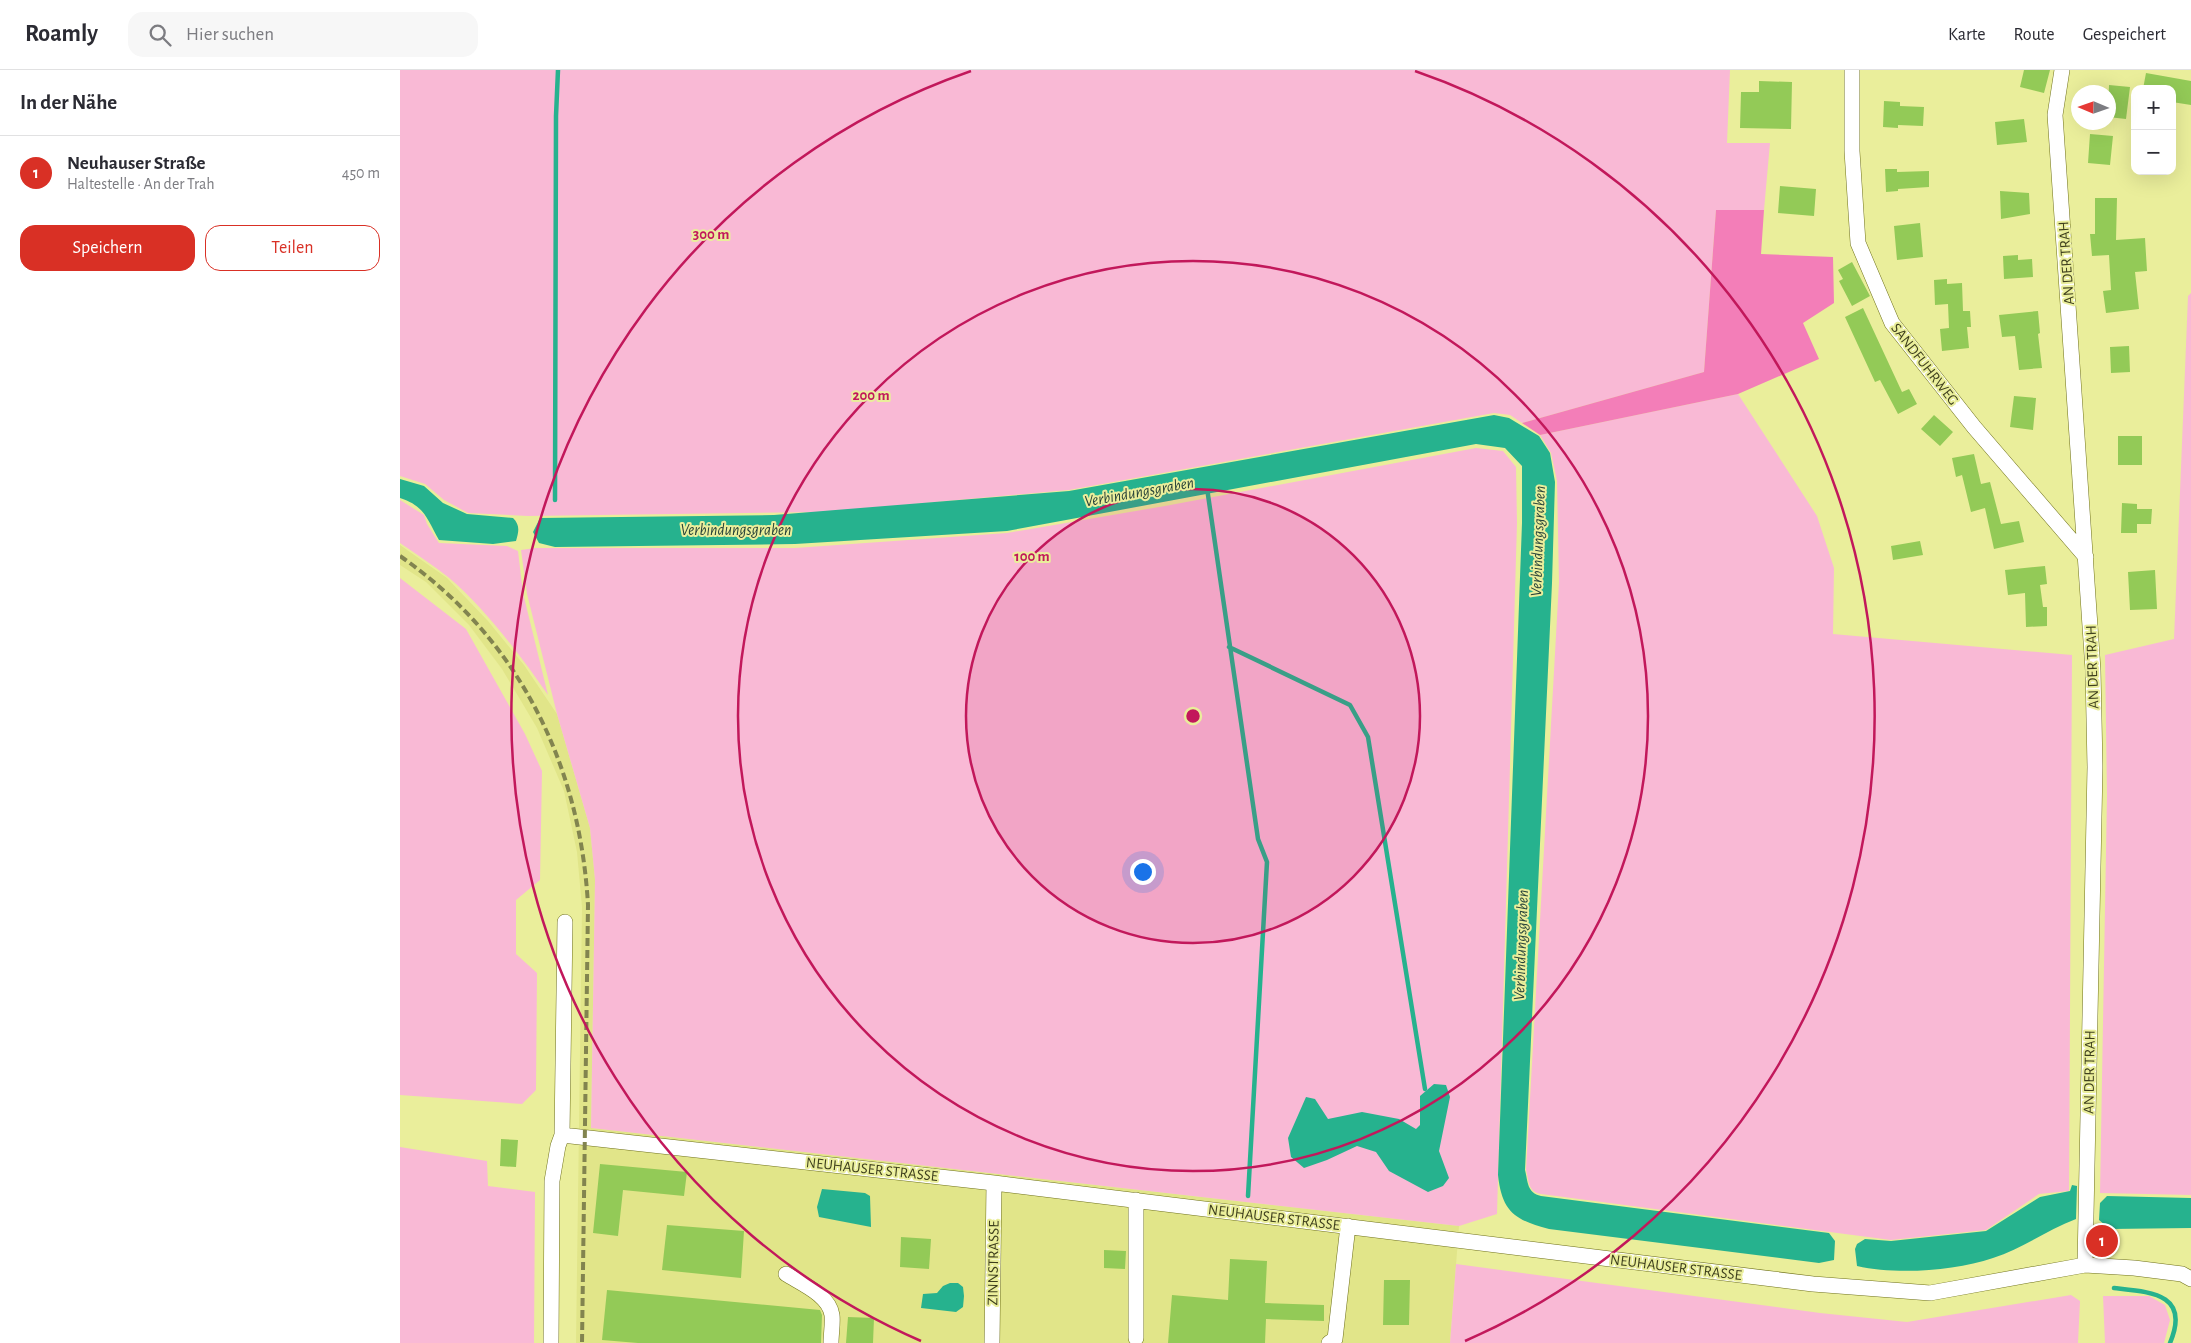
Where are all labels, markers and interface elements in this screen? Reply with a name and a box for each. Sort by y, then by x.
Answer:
search box [128,12,478,57]
icon: search [146,21,174,49]
text: Roamly [25,22,98,46]
text: Hier suchen [186,25,274,44]
text: Karte [1948,26,1985,44]
text: Route [2013,26,2055,44]
text: Gespeichert [2083,26,2166,44]
north arrow [2071,85,2116,130]
map controls [2131,85,2176,175]
button: + [2131,85,2176,130]
text: In der Nähe [20,92,117,113]
button: − [2131,130,2176,175]
text: Neuhauser Straße [67,154,205,173]
text: 1 [33,165,39,181]
text: 450 m [342,165,380,181]
text: Haltestelle · An der Trah [67,176,215,192]
street label: AN DER TRAH [2056,221,2077,305]
button: Speichern [20,225,195,271]
button: Teilen [205,225,380,271]
text: 300 m [693,227,729,242]
street label: SANDFUHRWEG [1888,321,1961,408]
text: 200 m [852,388,890,403]
water label: Verbindungsgraben [1083,474,1195,510]
water label: Verbindungsgraben [1528,485,1548,597]
water label: Verbindungsgraben [681,522,792,538]
text: 100 m [1014,549,1050,564]
street label: AN DER TRAH [2084,625,2101,709]
centre of rings [1184,707,1202,725]
your location [1130,859,1156,885]
water label: Verbindungsgraben [1511,889,1531,1001]
street label: AN DER TRAH [2081,1030,2098,1114]
street label: NEUHAUSER STRASSE [805,1155,939,1184]
street label: NEUHAUSER STRASSE [1207,1202,1341,1233]
street label: ZINNSTRASSE [985,1220,1002,1306]
pin: 1 [2086,1222,2118,1260]
street label: NEUHAUSER STRASSE [1609,1252,1743,1283]

